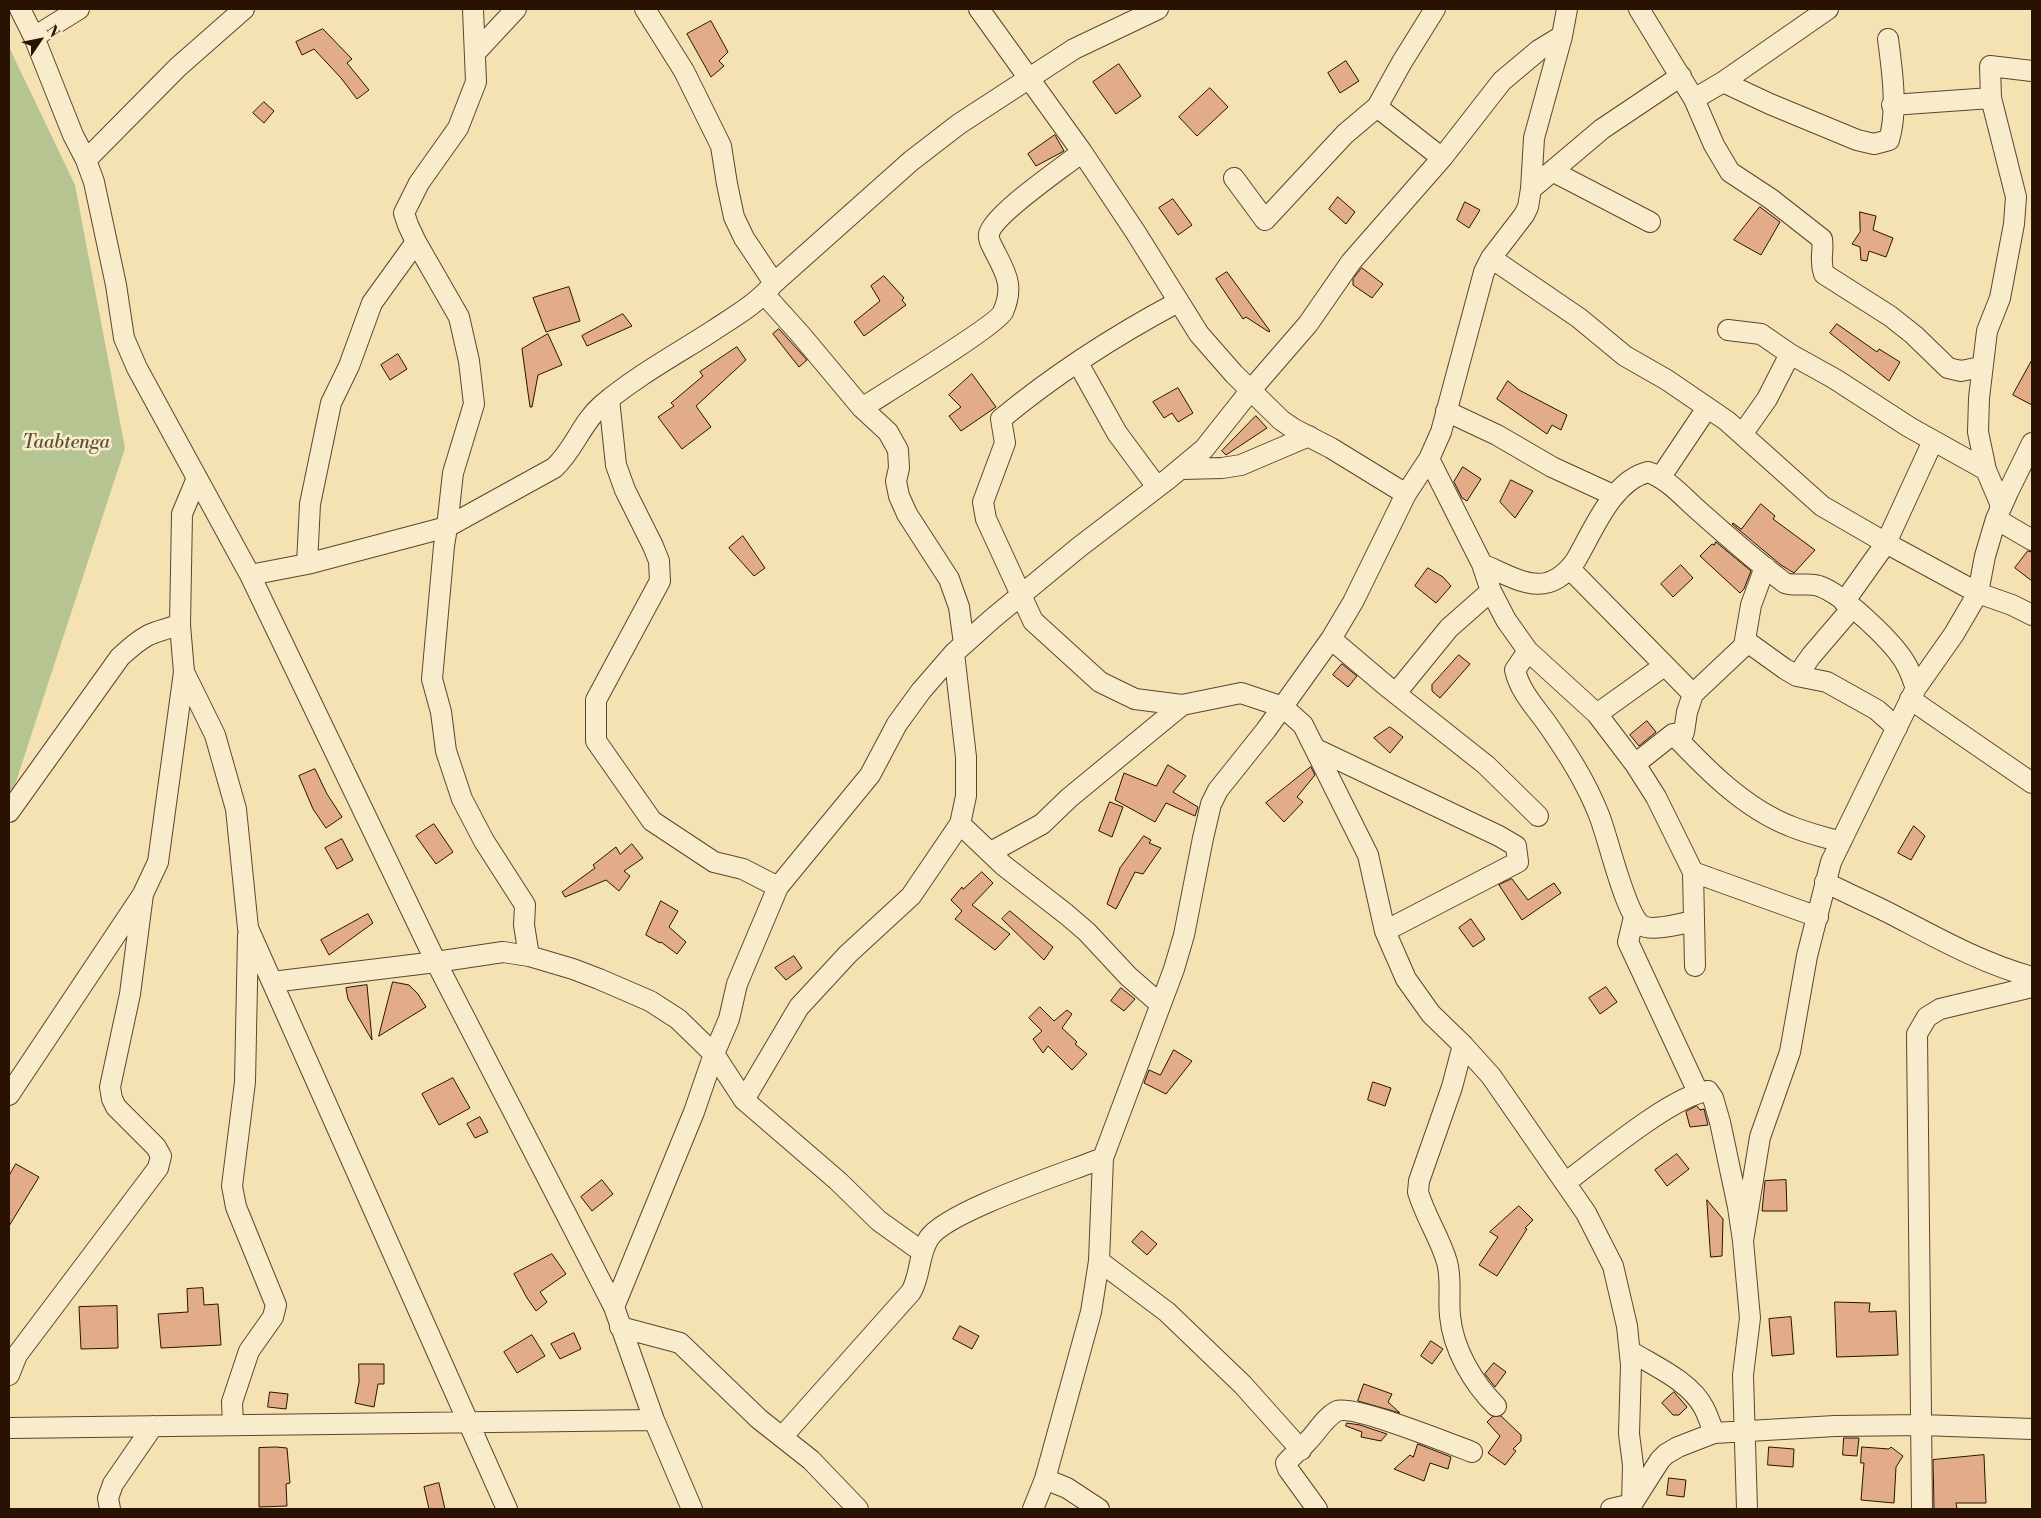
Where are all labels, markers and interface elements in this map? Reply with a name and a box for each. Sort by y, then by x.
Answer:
north arrow [15,15,65,65]
text: N [42,22,63,41]
park label: Taabtenga [22,432,110,454]

